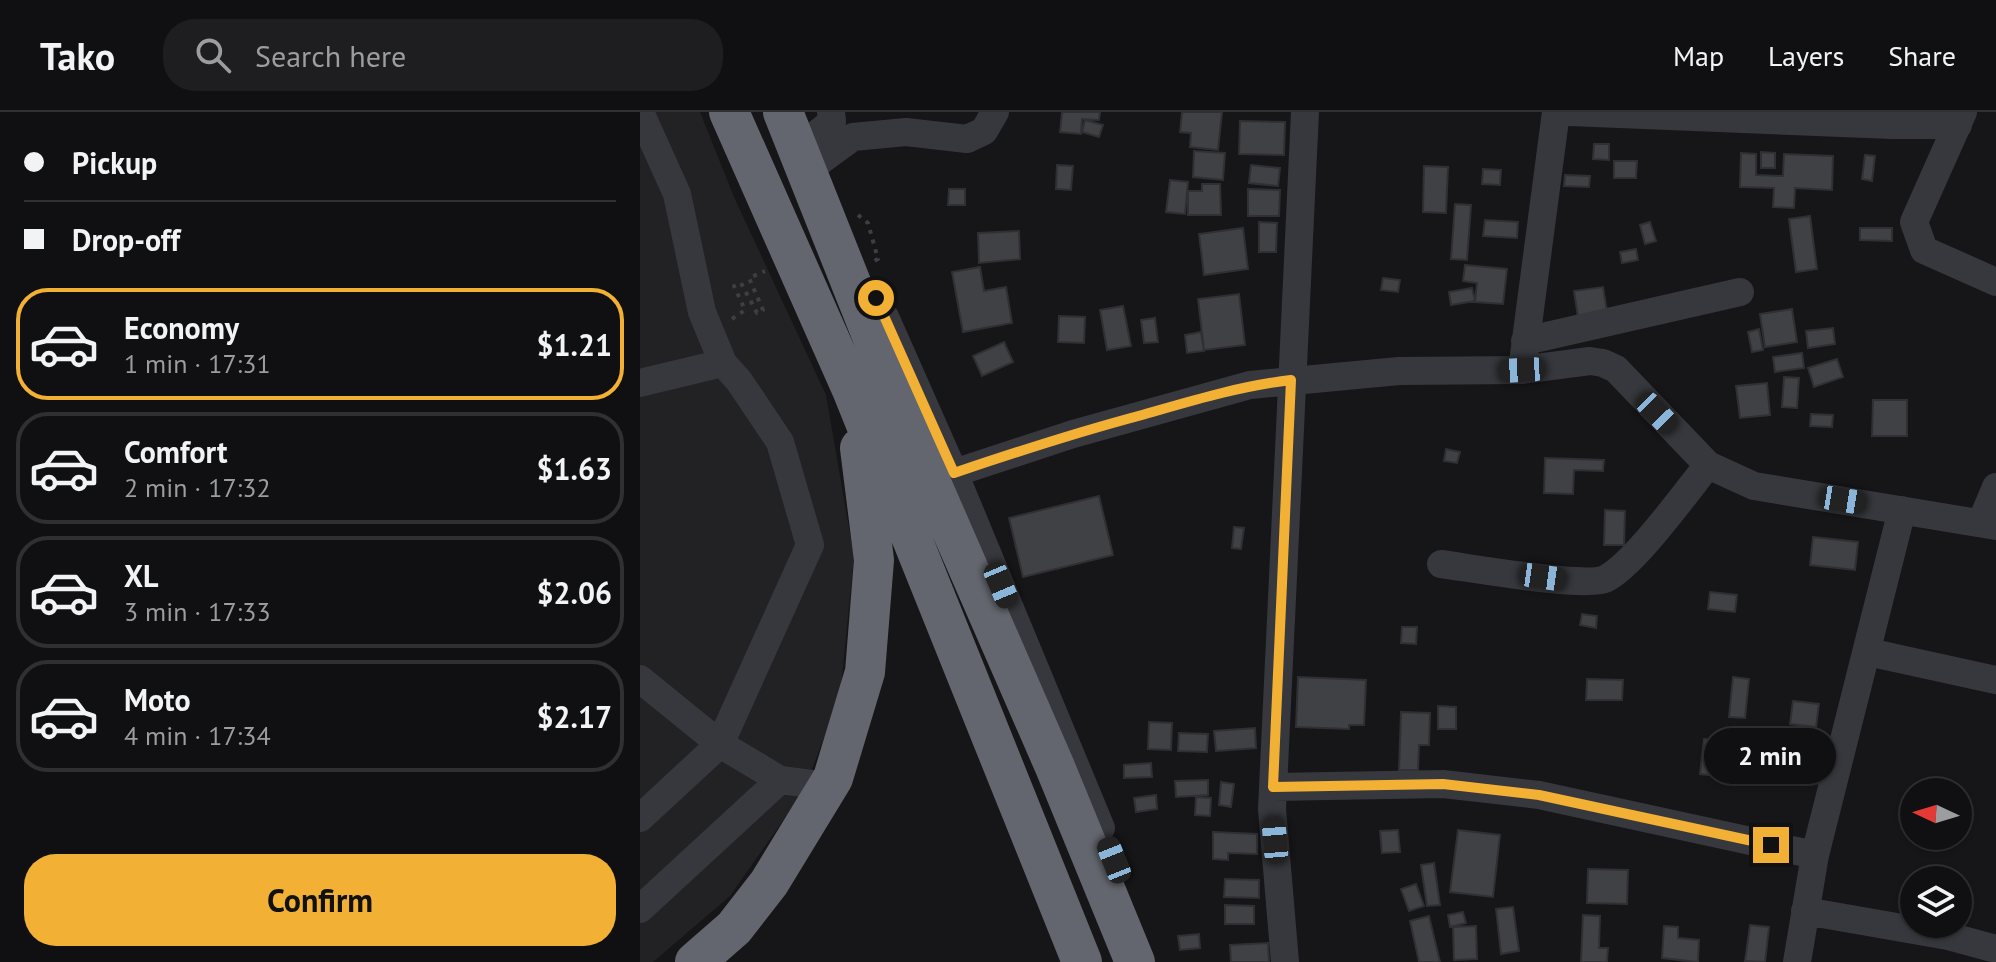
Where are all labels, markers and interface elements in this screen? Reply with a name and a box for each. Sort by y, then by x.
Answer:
search box [163,19,723,91]
text: Tako [40,31,115,80]
icon: search [191,33,235,77]
text: Search here [255,36,406,75]
text: Map [1673,37,1724,74]
text: Layers [1768,37,1844,74]
text: Share [1888,37,1956,74]
text: Pickup [72,143,157,182]
text: Drop-off [72,220,180,259]
route start [858,280,894,316]
icon: car [28,308,100,380]
text: Economy [124,308,239,347]
text: $1.21 [537,325,612,364]
text: 1 min · 17:31 [124,347,271,380]
car [1497,357,1547,383]
car [1632,387,1682,439]
icon: car [28,432,100,504]
text: Comfort [124,432,227,471]
text: $1.63 [537,449,612,488]
text: 2 min · 17:32 [124,471,271,504]
car [1817,484,1869,516]
icon: car [28,556,100,628]
text: XL [124,556,158,595]
car [981,558,1021,612]
car [1518,562,1568,592]
text: $2.06 [537,573,612,612]
text: 3 min · 17:33 [124,595,271,628]
icon: car [28,680,100,752]
text: Moto [124,680,191,719]
text: $2.17 [537,697,612,736]
text: 4 min · 17:34 [124,719,271,752]
callout: 2 min [1705,729,1837,785]
text: 2 min [1738,739,1802,772]
north arrow [1900,778,1972,850]
map controls [1900,778,1972,938]
car [1261,815,1289,865]
route end [1753,827,1789,863]
car [1094,833,1134,887]
button: Confirm [24,854,616,946]
button: layers [1900,866,1972,938]

